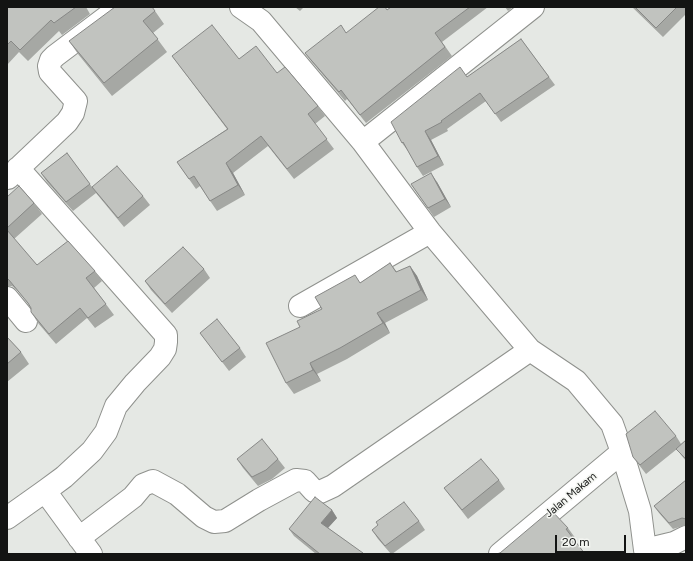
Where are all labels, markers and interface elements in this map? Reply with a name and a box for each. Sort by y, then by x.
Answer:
street label: Jalan Makam [543,470,599,520]
scale bar [557,527,628,553]
text: 20 m [562,535,590,549]

